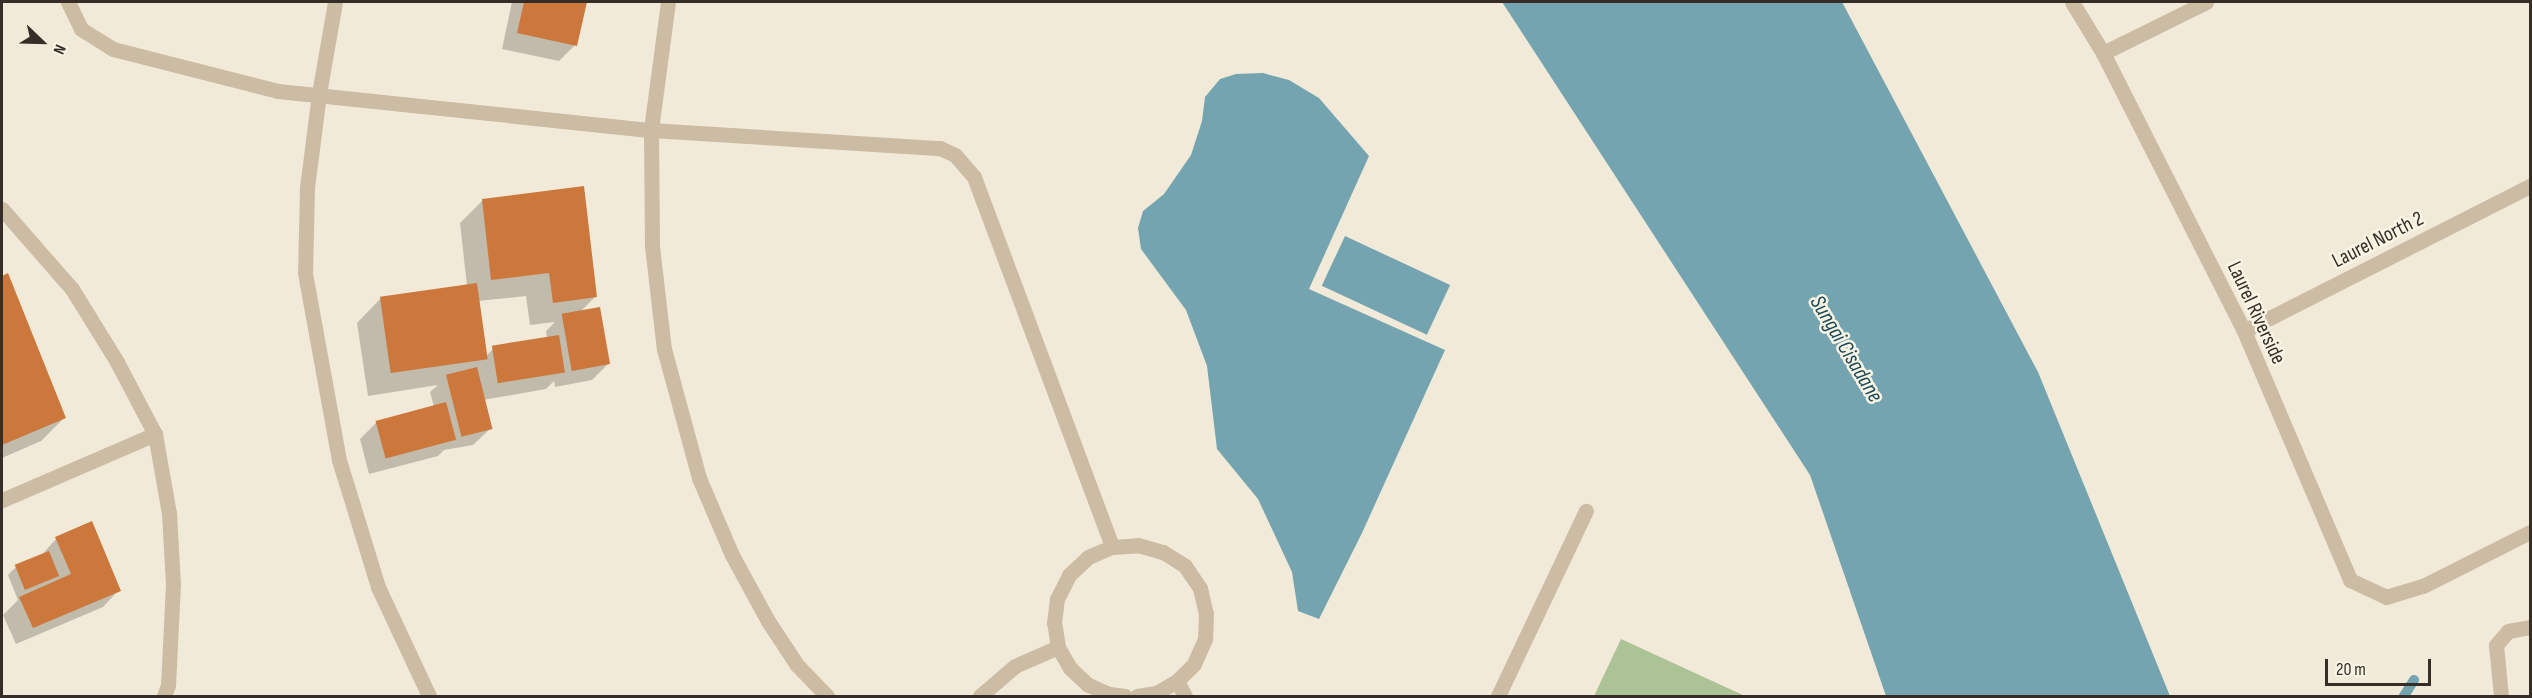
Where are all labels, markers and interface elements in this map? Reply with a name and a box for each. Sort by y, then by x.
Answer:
north arrow [12,12,72,72]
text: N [49,42,69,57]
street label: Laurel North 2 [2328,206,2428,274]
street label: Laurel Riverside [2221,258,2291,368]
water label: Sungai Cisadane [1804,291,1888,407]
scale bar [2328,647,2434,685]
text: 20 m [2336,659,2366,680]

